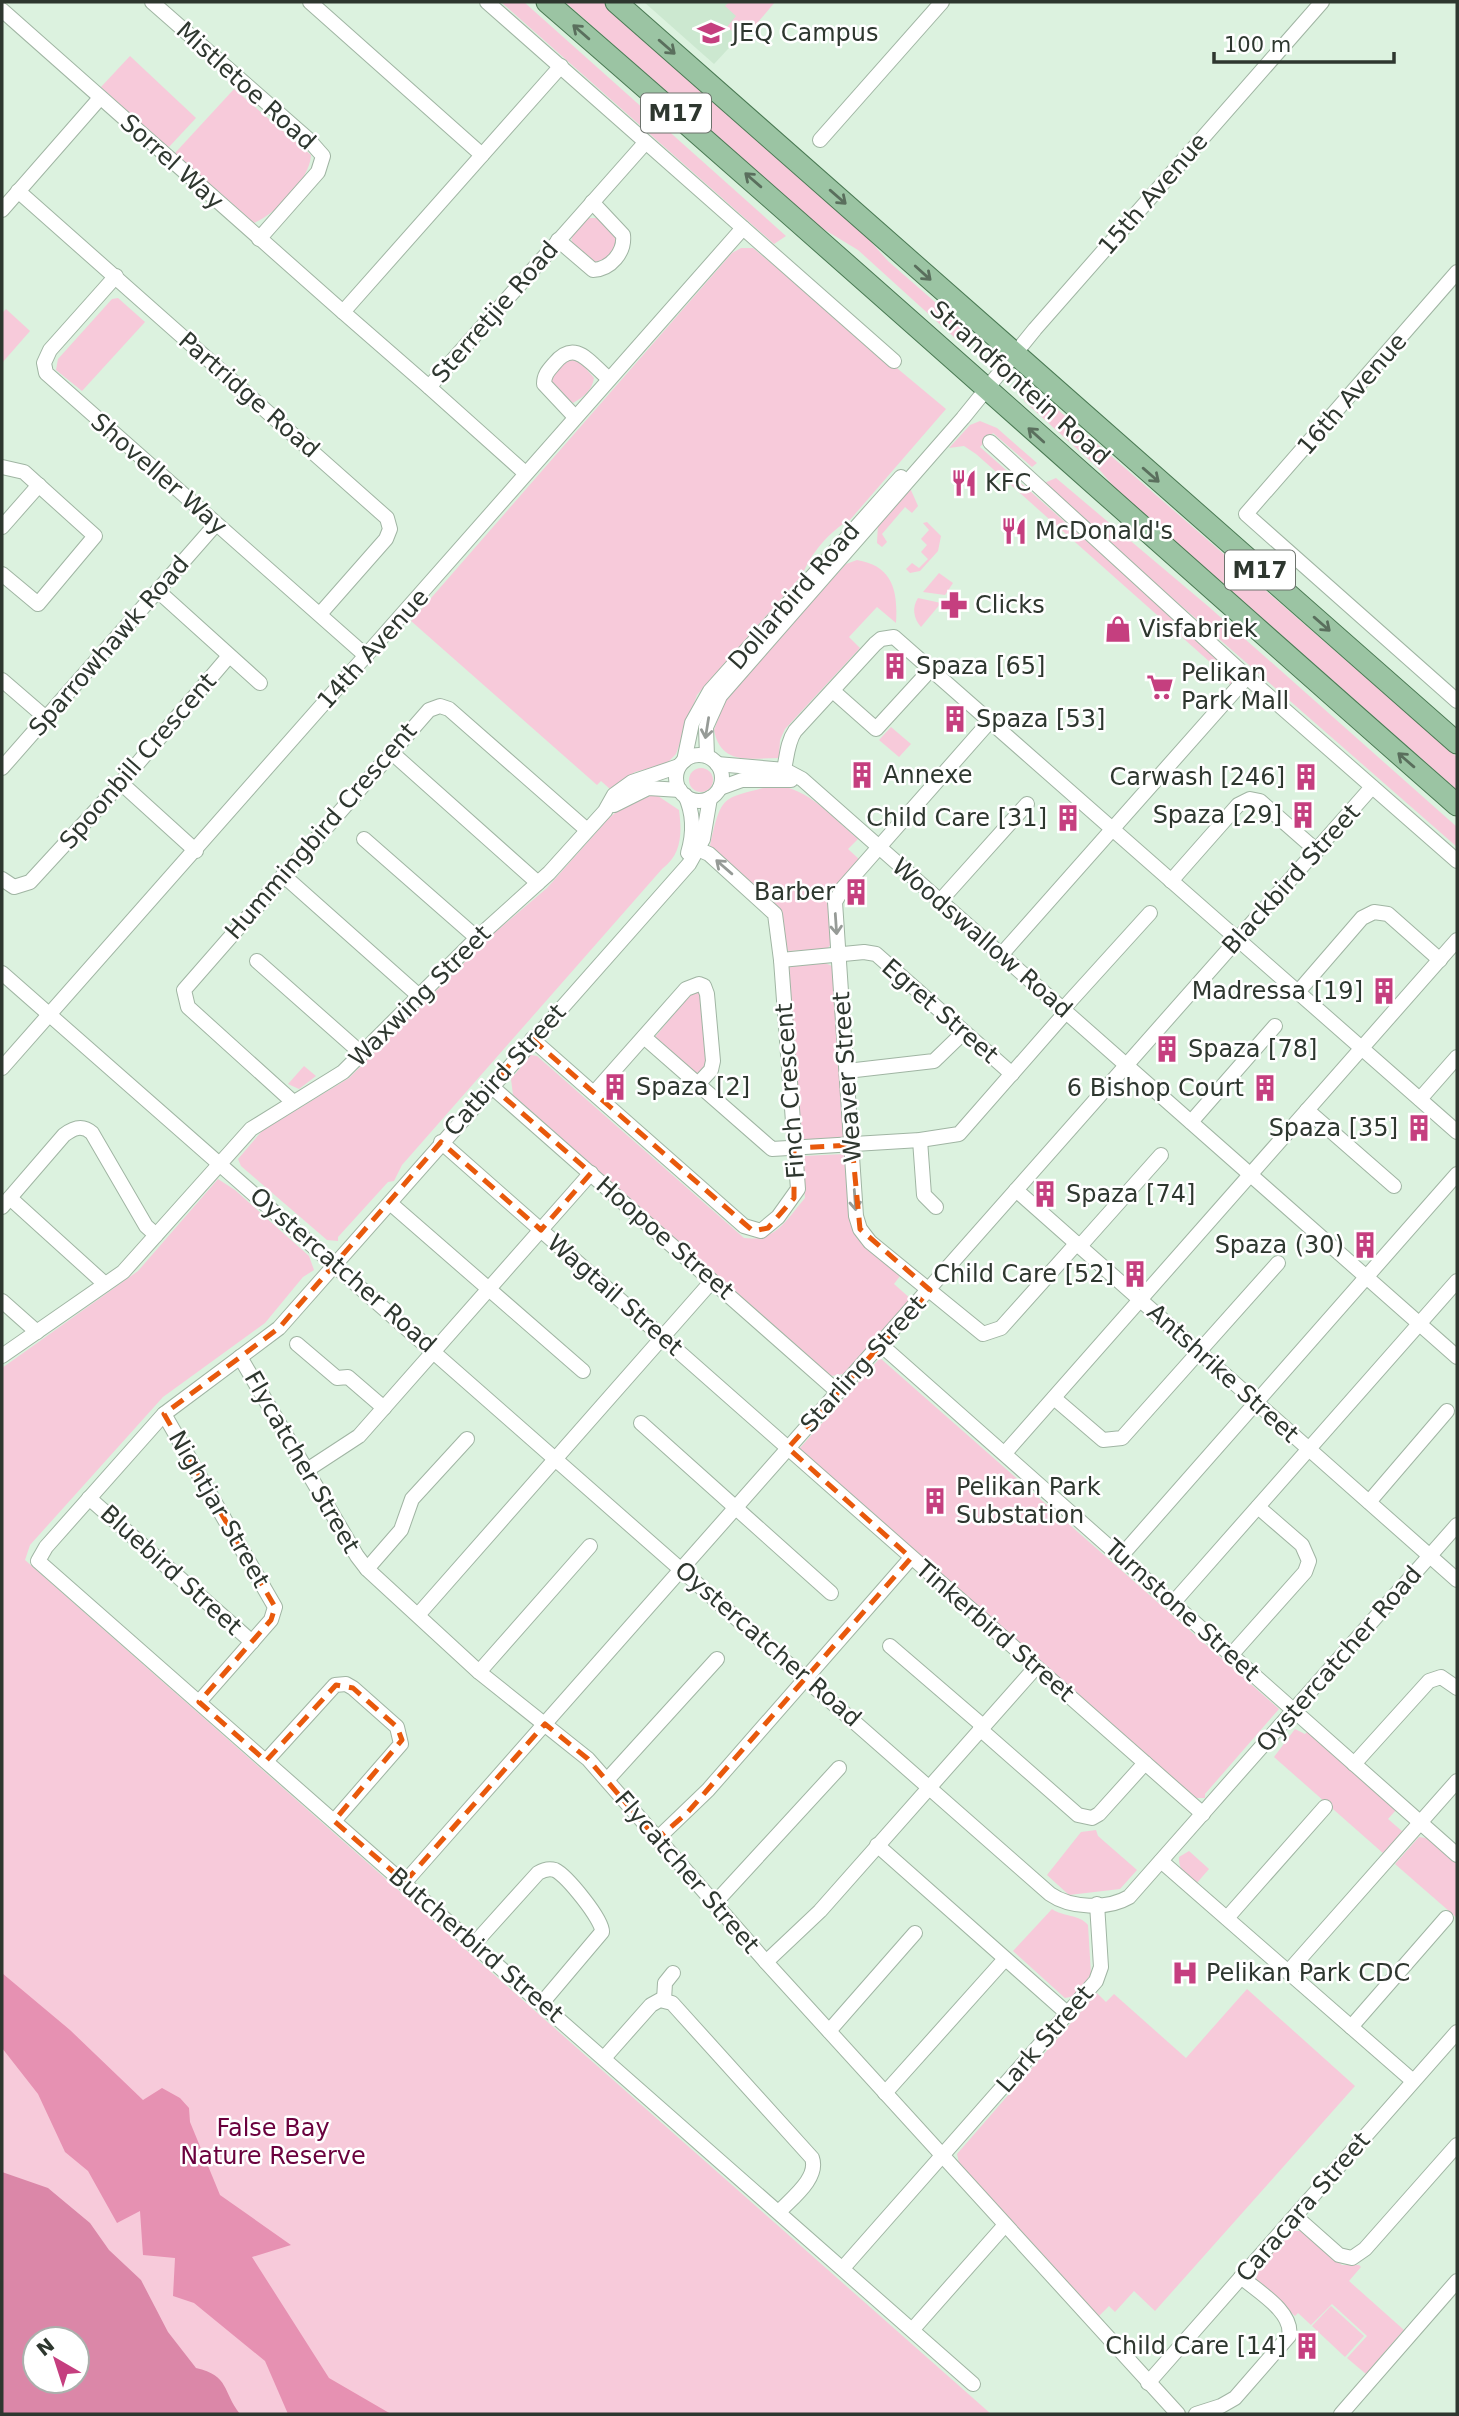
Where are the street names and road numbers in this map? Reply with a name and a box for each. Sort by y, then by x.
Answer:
street label: Mistletoe Road [171,16,321,156]
road number: M17 [641,94,711,132]
street label: Sorrel Way [115,108,229,216]
street label: 15th Avenue [1093,127,1213,261]
street label: Sterretjie Road [426,236,564,388]
street label: Strandfontein Road [924,295,1116,471]
street label: Partridge Road [173,326,325,464]
street label: 16th Avenue [1292,327,1412,461]
street label: Shoveller Way [85,407,233,541]
street label: Dollarbird Road [723,517,865,675]
street label: Sparrowhawk Road [23,550,195,742]
road number: M17 [1225,550,1295,590]
street label: 14th Avenue [312,583,434,715]
street label: Spoonbill Crescent [54,667,222,855]
street label: Hummingbird Crescent [219,717,423,945]
street label: Blackbird Street [1216,798,1366,960]
street label: Woodswallow Road [886,852,1078,1024]
street label: Waxwing Street [343,919,497,1073]
street label: Egret Street [876,953,1004,1069]
street label: Weaver Street [827,991,867,1163]
street label: Catbird Street [438,998,572,1142]
street label: Finch Crescent [770,1002,810,1180]
street label: Hoopoe Street [591,1171,739,1305]
street label: Oystercatcher Road [244,1182,442,1358]
street label: Wagtail Street [542,1229,688,1361]
street label: Starling Street [795,1290,931,1438]
street label: Antshrike Street [1142,1298,1304,1448]
street label: Flycatcher Street [238,1366,366,1558]
street label: Nightjar Street [163,1426,275,1592]
street label: Bluebird Street [95,1499,247,1641]
street label: Turnstone Street [1098,1533,1265,1687]
street label: Tinkerbird Street [909,1554,1080,1707]
street label: Oystercatcher Road [669,1556,867,1732]
street label: Oystercatcher Road [1251,1560,1427,1758]
street label: Flycatcher Street [609,1785,765,1959]
street label: Butcherbird Street [383,1862,569,2028]
street label: Lark Street [991,1980,1099,2098]
street label: Caracara Street [1230,2126,1376,2288]

